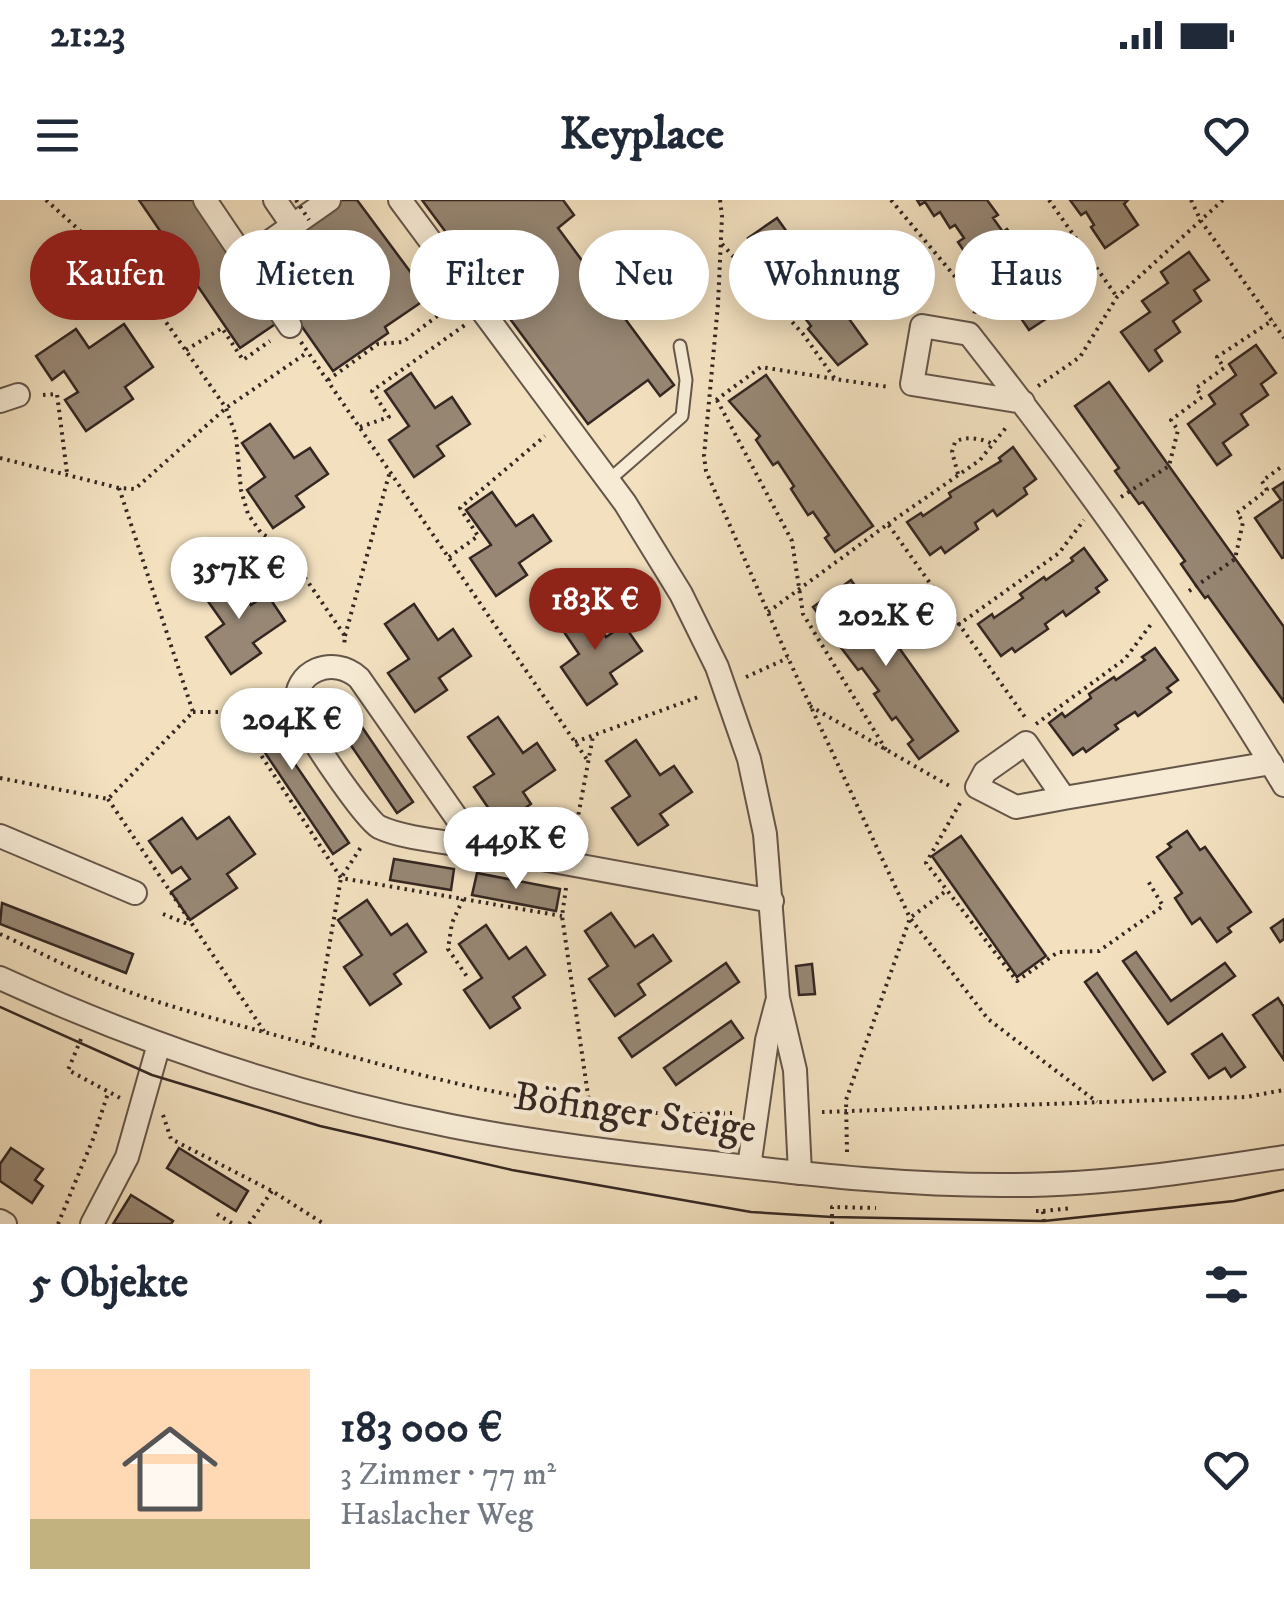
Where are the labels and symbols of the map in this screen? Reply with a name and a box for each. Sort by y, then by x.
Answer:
pin: 357K € [158,537,320,622]
pin: 183K € [514,568,676,653]
pin: 202K € [805,584,967,669]
pin: 204K € [211,688,373,773]
pin: 449K € [435,807,597,892]
street label: Böfinger Steige [510,1072,760,1156]

